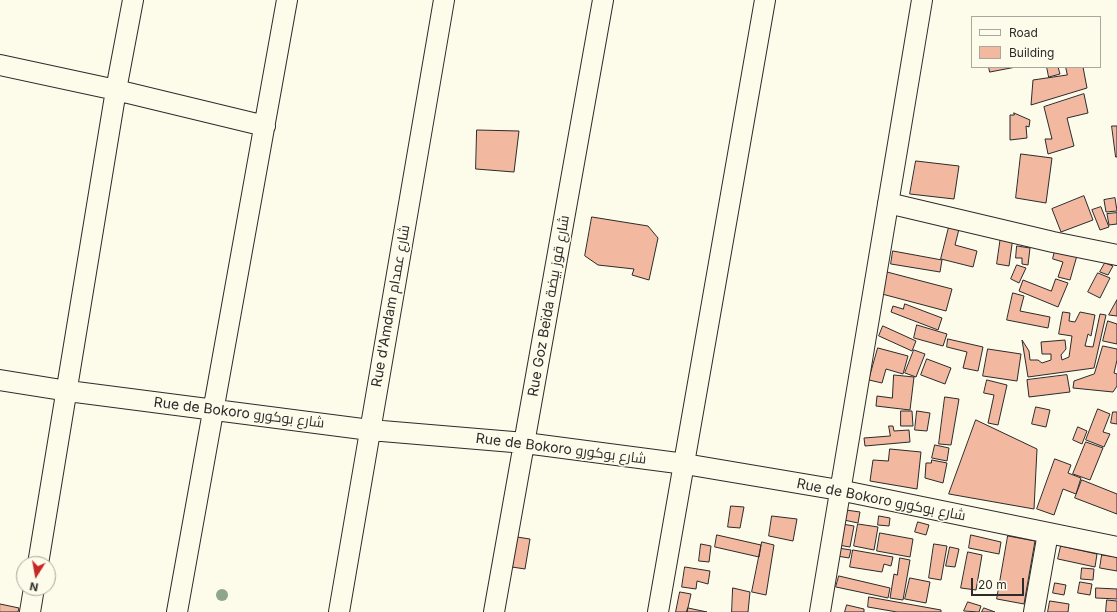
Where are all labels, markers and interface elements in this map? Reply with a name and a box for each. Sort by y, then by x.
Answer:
legend [971,16,1101,68]
text: Road [1009,25,1038,40]
text: Building [1009,45,1054,60]
street label: Rue Goz Beïda شارع قوز بيضة [525,214,573,398]
street label: Rue d'Amdam شارع عمدام [368,224,414,388]
street label: Rue de Bokoro شارع بوكورو [153,394,325,432]
street label: Rue de Bokoro شارع بوكورو [475,430,647,468]
street label: Rue de Bokoro شارع بوكورو [795,475,967,525]
north arrow [16,556,56,596]
scale bar [973,570,1026,596]
text: 20 m [978,577,1007,592]
text: N [28,579,39,594]

